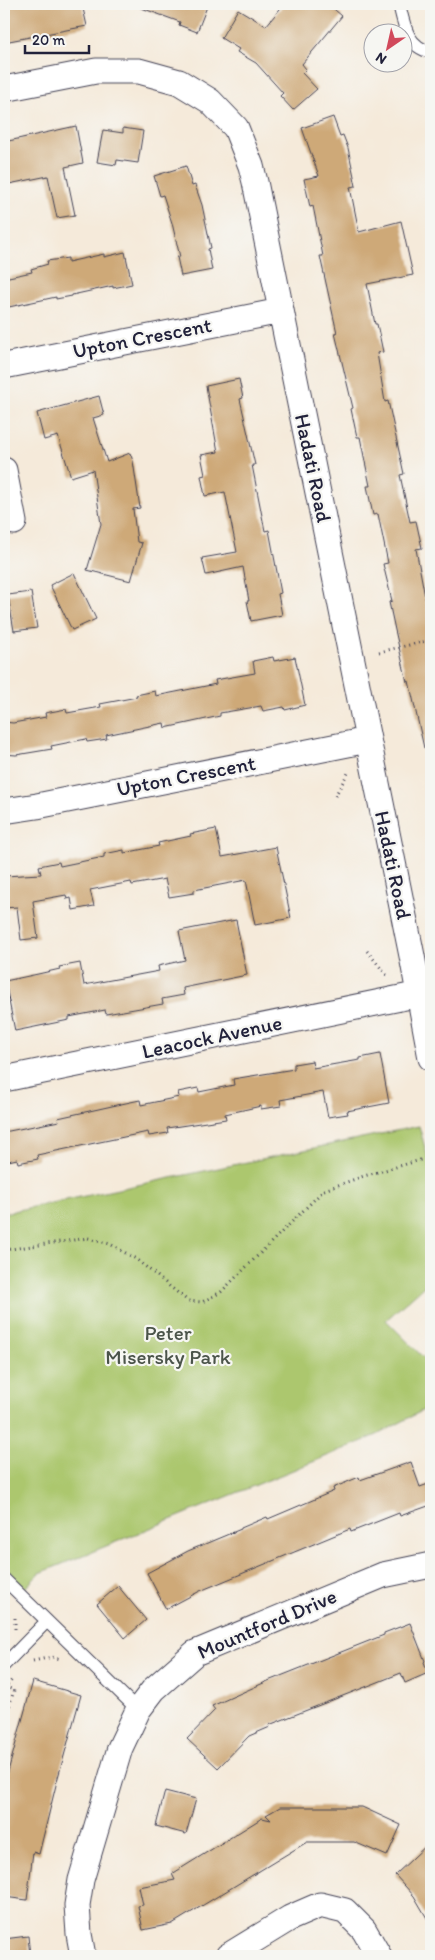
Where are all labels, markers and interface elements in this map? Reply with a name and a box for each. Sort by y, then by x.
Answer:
scale bar [25,22,89,54]
north arrow [362,22,412,72]
text: 20 m [32,31,66,49]
text: N [372,49,390,68]
street label: Upton Crescent [70,312,214,363]
street label: Hadati Road [290,411,337,525]
street label: Upton Crescent [114,750,258,801]
street label: Hadati Road [370,808,417,922]
street label: Leacock Avenue [140,1009,284,1064]
park label: Peter Misersky Park [105,1320,231,1369]
street label: Mountford Drive [193,1583,340,1664]

